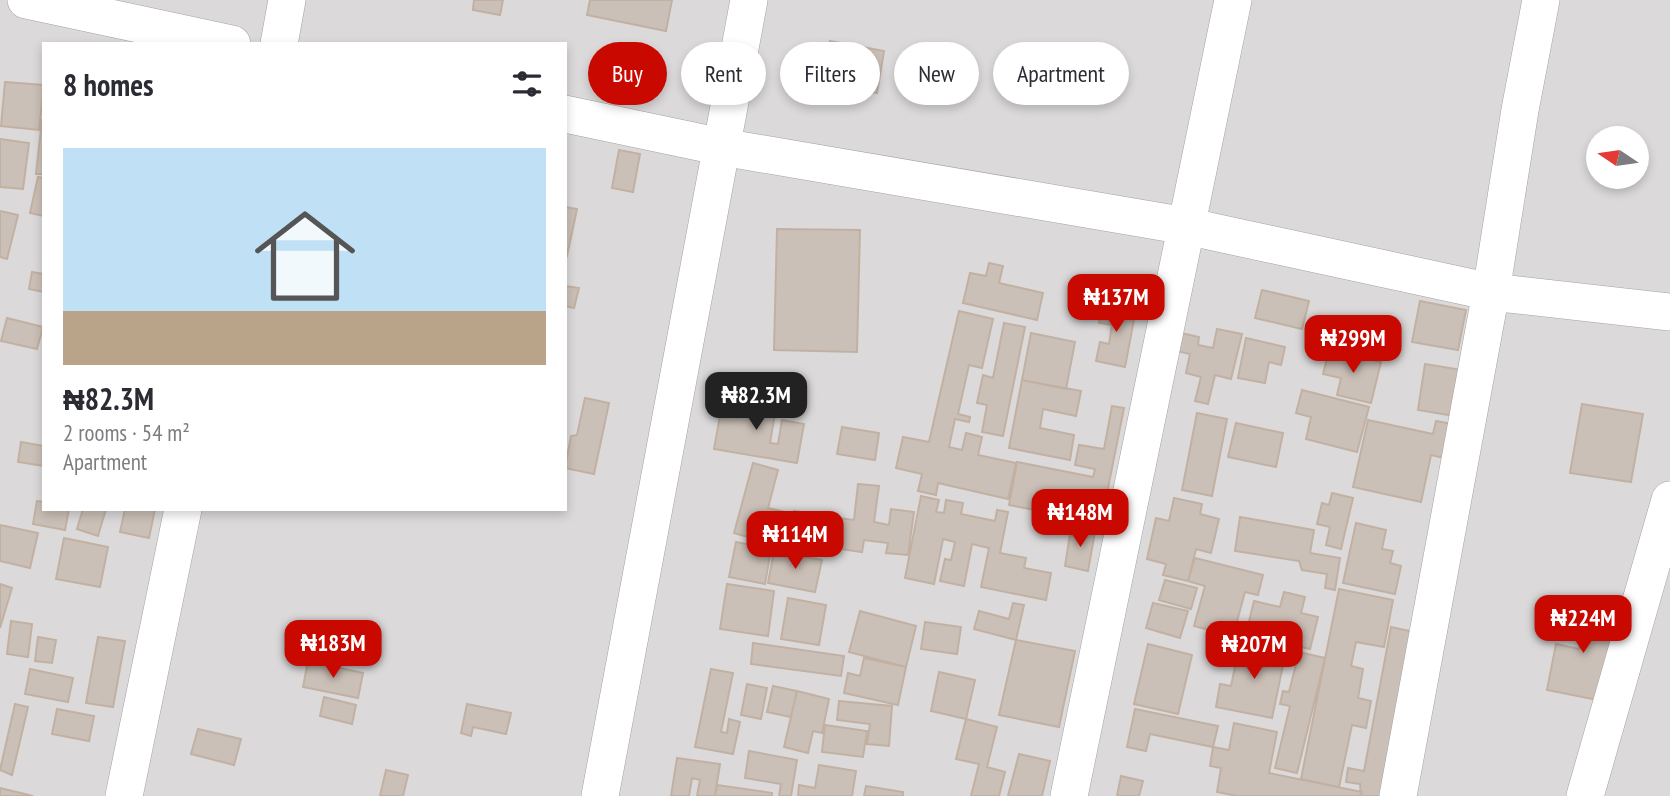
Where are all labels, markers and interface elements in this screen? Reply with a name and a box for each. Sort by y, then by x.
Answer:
chip: Buy [588,42,667,105]
chip: Rent [681,42,766,105]
chip: Filters [780,42,880,105]
chip: New [894,42,979,105]
chip: Apartment [993,42,1129,105]
text: 8 homes [63,65,154,104]
icon: filters [508,65,546,103]
north arrow [1586,126,1648,189]
map controls [1586,126,1649,189]
icon: home [242,193,368,319]
pin: ₦137M [1067,274,1165,334]
text: ₦137M [1084,282,1148,311]
pin: ₦299M [1304,316,1402,375]
text: ₦299M [1321,323,1385,352]
pin: ₦82.3M [699,372,813,432]
text: ₦82.3M [63,379,154,418]
text: ₦82.3M [721,380,791,409]
text: 2 rooms · 54 m² [63,418,190,447]
text: Apartment [63,447,147,476]
pin: ₦148M [1031,490,1129,549]
text: ₦148M [1048,497,1112,526]
pin: ₦114M [746,512,844,571]
text: ₦114M [763,519,827,548]
pin: ₦224M [1534,596,1632,655]
text: ₦224M [1551,603,1615,632]
pin: ₦183M [284,620,382,680]
pin: ₦207M [1205,622,1303,681]
text: ₦183M [301,628,365,657]
text: ₦207M [1222,629,1286,658]

